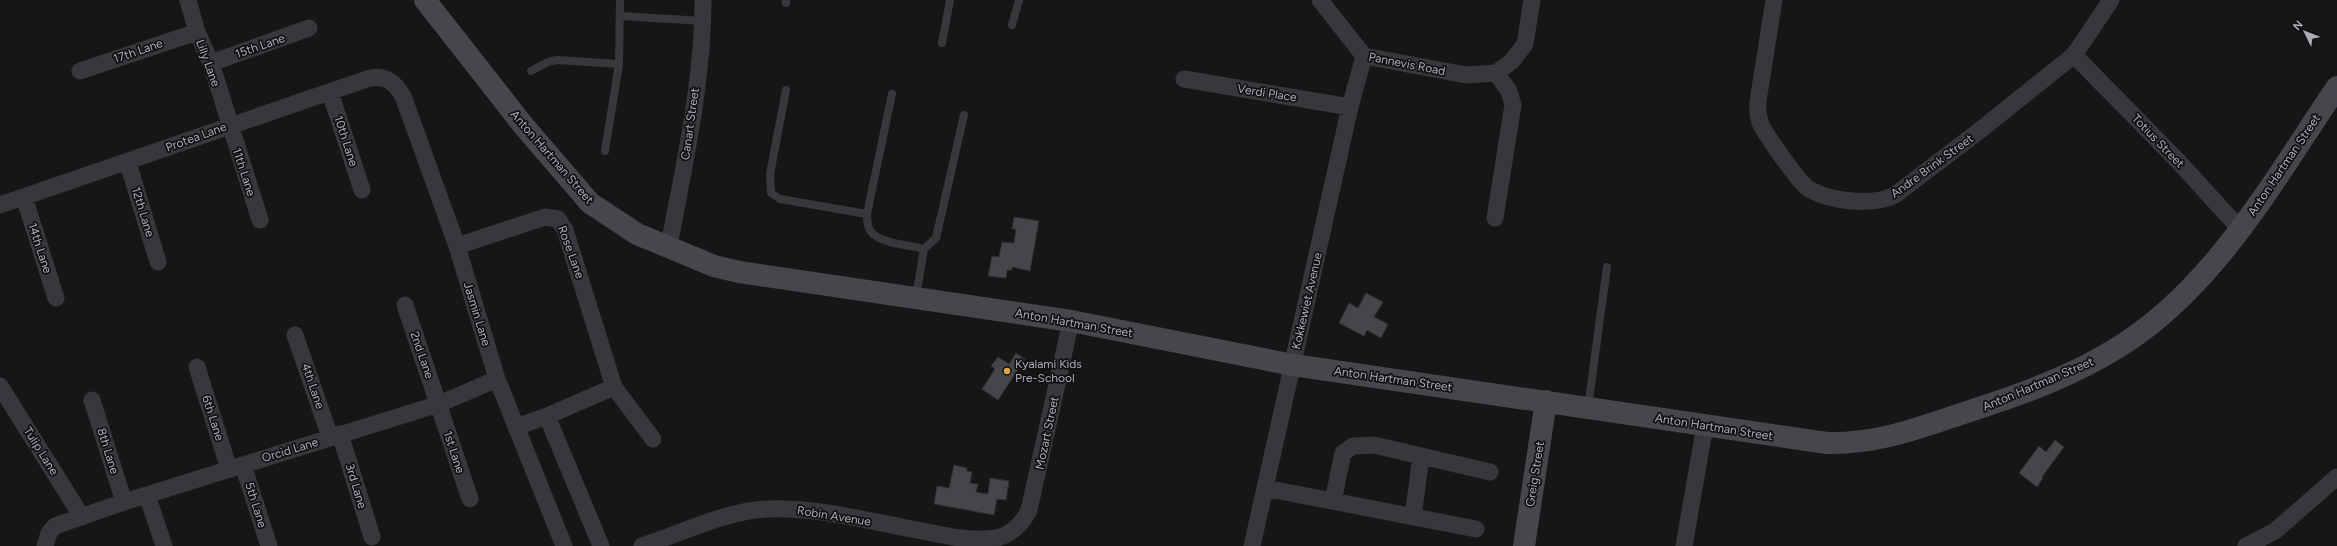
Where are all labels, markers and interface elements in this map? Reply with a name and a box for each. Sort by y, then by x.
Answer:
north arrow [2285,12,2325,52]
text: N [2290,18,2306,33]
street label: 15th Lane [233,31,287,61]
street label: 17th Lane [112,36,165,66]
street label: Lilly Lane [193,37,223,89]
street label: Pannevis Road [1367,50,1447,78]
street label: Verdi Place [1236,81,1298,105]
street label: Canart Street [678,87,702,161]
street label: Anton Hartman Street [508,107,597,207]
street label: Totius Street [2129,111,2187,171]
street label: Anton Hartman Street [2245,111,2323,218]
street label: 10th Lane [331,114,361,169]
street label: Protea Lane [164,119,229,154]
street label: Andre Brink Street [1888,131,1976,201]
street label: 11th Lane [230,146,258,198]
street label: 12th Lane [129,185,157,239]
street label: 14th Lane [25,221,55,275]
street label: Rose Lane [555,224,587,281]
street label: Kokkewiet Avenue [1289,251,1325,351]
street label: Jasmin Lane [461,280,493,348]
street label: Anton Hartman Street [1014,306,1134,340]
street label: 2nd Lane [407,330,437,381]
street label: Anton Hartman Street [1980,354,2096,414]
place label: Kyalami Kids Pre-School [1015,357,1082,385]
street label: 4th Lane [299,361,327,411]
street label: Anton Hartman Street [1333,364,1453,394]
marker: Kyalami Kids Pre-School [1002,366,1012,376]
street label: 6th Lane [199,394,227,443]
street label: Mozart Street [1032,395,1062,471]
street label: Anton Hartman Street [1654,411,1774,443]
street label: Tulip Lane [21,424,61,478]
street label: 8th Lane [94,426,122,476]
street label: 1st Lane [441,429,468,475]
street label: Orcid Lane [260,435,320,465]
street label: Greig Street [1523,440,1547,508]
street label: 3rd Lane [343,462,370,511]
street label: 5th Lane [242,481,270,530]
street label: Robin Avenue [796,503,872,529]

